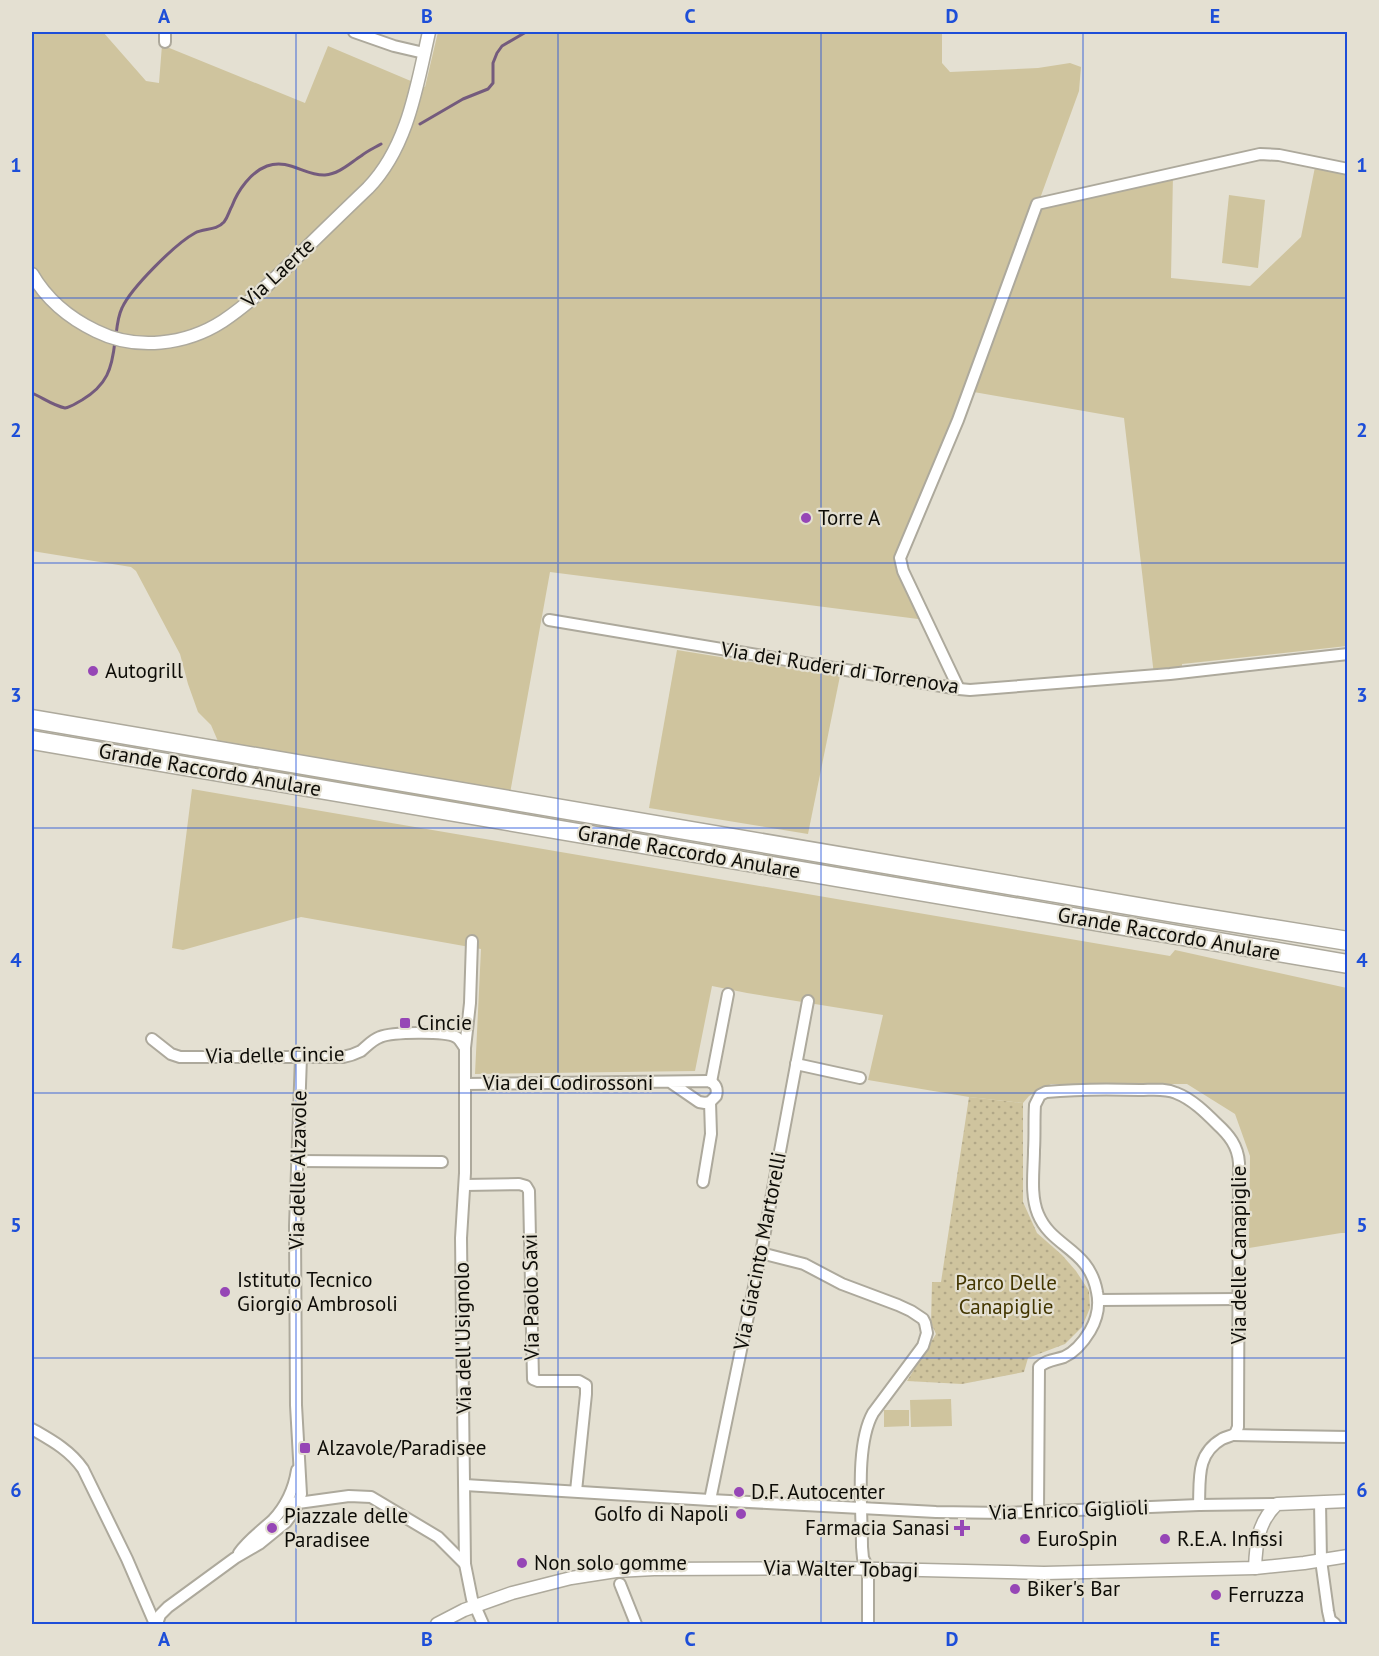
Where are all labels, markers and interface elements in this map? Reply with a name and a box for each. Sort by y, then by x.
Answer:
text: A [158,3,171,29]
text: B [421,3,433,29]
text: C [684,3,696,29]
text: D [946,3,959,29]
text: E [1210,3,1220,29]
text: 1 [10,152,22,178]
text: 1 [1356,152,1368,178]
street label: Via Laerte [235,232,320,314]
text: 2 [10,417,22,443]
text: 2 [1356,417,1368,443]
place label: Torre A [818,504,881,531]
marker: Torre A [799,511,813,525]
street label: Via dei Ruderi di Torrenova [718,635,961,700]
place label: Autogrill [105,657,183,684]
marker: Autogrill [86,664,100,678]
text: 3 [10,682,22,708]
text: 3 [1356,682,1368,708]
street label: Grande Raccordo Anulare [97,737,323,802]
street label: Grande Raccordo Anulare [576,819,802,884]
street label: Grande Raccordo Anulare [1056,901,1282,966]
text: 4 [10,947,22,973]
text: 4 [1356,947,1368,973]
place label: Cincie [417,1009,472,1036]
marker: Cincie [398,1016,412,1030]
street label: Via delle Cincie [204,1040,345,1069]
street label: Via dei Codirossoni [482,1069,653,1096]
street label: Via delle Alzavole [283,1090,312,1251]
street label: Via Giacinto Martorelli [727,1149,792,1353]
street label: Via delle Canapiglie [1225,1166,1252,1345]
text: 5 [10,1212,22,1238]
text: 5 [1356,1212,1368,1238]
street label: Via Paolo Savi [516,1233,545,1362]
street label: Via dell'Usignolo [448,1262,477,1415]
place label: Istituto Tecnico Giorgio Ambrosoli [237,1266,398,1317]
park label: Parco Delle Canapiglie [955,1269,1057,1320]
marker: Istituto Tecnico Giorgio Ambrosoli [218,1285,232,1299]
place label: Alzavole/Paradisee [317,1434,486,1461]
marker: Alzavole/Paradisee [298,1441,312,1455]
text: 6 [10,1477,22,1503]
text: 6 [1356,1477,1368,1503]
place label: D.F. Autocenter [751,1478,885,1505]
marker: D.F. Autocenter [732,1485,746,1499]
street label: Via Enrico Giglioli [988,1493,1149,1526]
place label: Golfo di Napoli [594,1500,729,1527]
place label: Piazzale delle Paradisee [284,1502,408,1553]
marker: Golfo di Napoli [734,1507,748,1521]
place label: Farmacia Sanasi [805,1514,950,1541]
marker: Piazzale delle Paradisee [265,1521,279,1535]
marker: Farmacia Sanasi [955,1521,969,1535]
place label: EuroSpin [1037,1525,1118,1552]
place label: R.E.A. Infissi [1177,1525,1283,1552]
marker: EuroSpin [1018,1532,1032,1546]
marker: R.E.A. Infissi [1158,1532,1172,1546]
place label: Non solo gomme [534,1549,687,1576]
street label: Via Walter Tobagi [762,1554,919,1583]
marker: Non solo gomme [515,1556,529,1570]
place label: Biker's Bar [1027,1575,1120,1602]
place label: Ferruzza [1228,1581,1304,1608]
marker: Biker's Bar [1008,1582,1022,1596]
marker: Ferruzza [1209,1588,1223,1602]
text: A [158,1626,171,1652]
text: B [421,1626,433,1652]
text: C [684,1626,696,1652]
text: D [946,1626,959,1652]
text: E [1210,1626,1220,1652]

